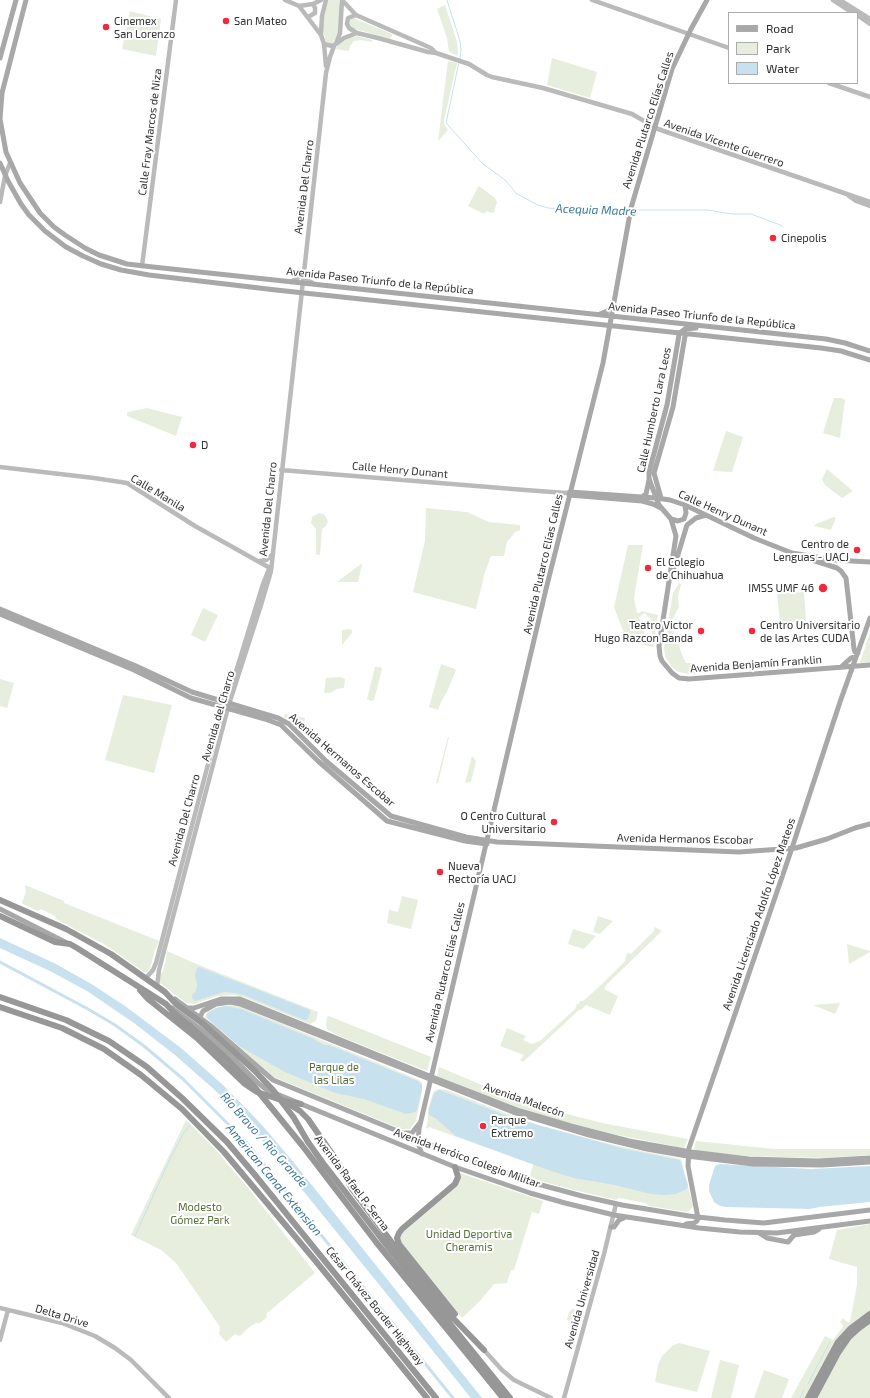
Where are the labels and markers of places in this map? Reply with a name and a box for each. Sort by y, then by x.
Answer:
place label: Cinemex San Lorenzo [114,14,175,40]
place label: San Mateo [234,14,287,28]
marker: San Mateo [221,16,231,26]
marker: Cinemex San Lorenzo [101,22,111,32]
place label: Cinepolis [781,231,827,245]
marker: Cinepolis [768,233,778,243]
place label: D [201,438,208,452]
marker: D [188,440,198,450]
place label: Centro de Lenguas - UACJ [773,537,849,563]
marker: Centro de Lenguas - UACJ [852,545,862,555]
place label: El Colegio de Chihuahua [656,555,723,581]
marker: El Colegio de Chihuahua [643,563,653,573]
place label: IMSS UMF 46 [748,581,814,595]
marker: IMSS UMF 46 [817,582,829,594]
place label: Teatro Victor Hugo Razcon Banda [594,618,693,644]
place label: Centro Universitario de las Artes CUDA [760,618,860,644]
marker: Teatro Victor Hugo Razcon Banda [696,626,706,636]
marker: Centro Universitario de las Artes CUDA [747,626,757,636]
place label: O Centro Cultural Universitario [461,809,546,835]
marker: O Centro Cultural Universitario [549,817,559,827]
place label: Nueva Rectoría UACJ [448,859,516,885]
marker: Nueva Rectoría UACJ [435,867,445,877]
place label: Parque Extremo [491,1113,533,1139]
marker: Parque Extremo [478,1121,488,1131]

